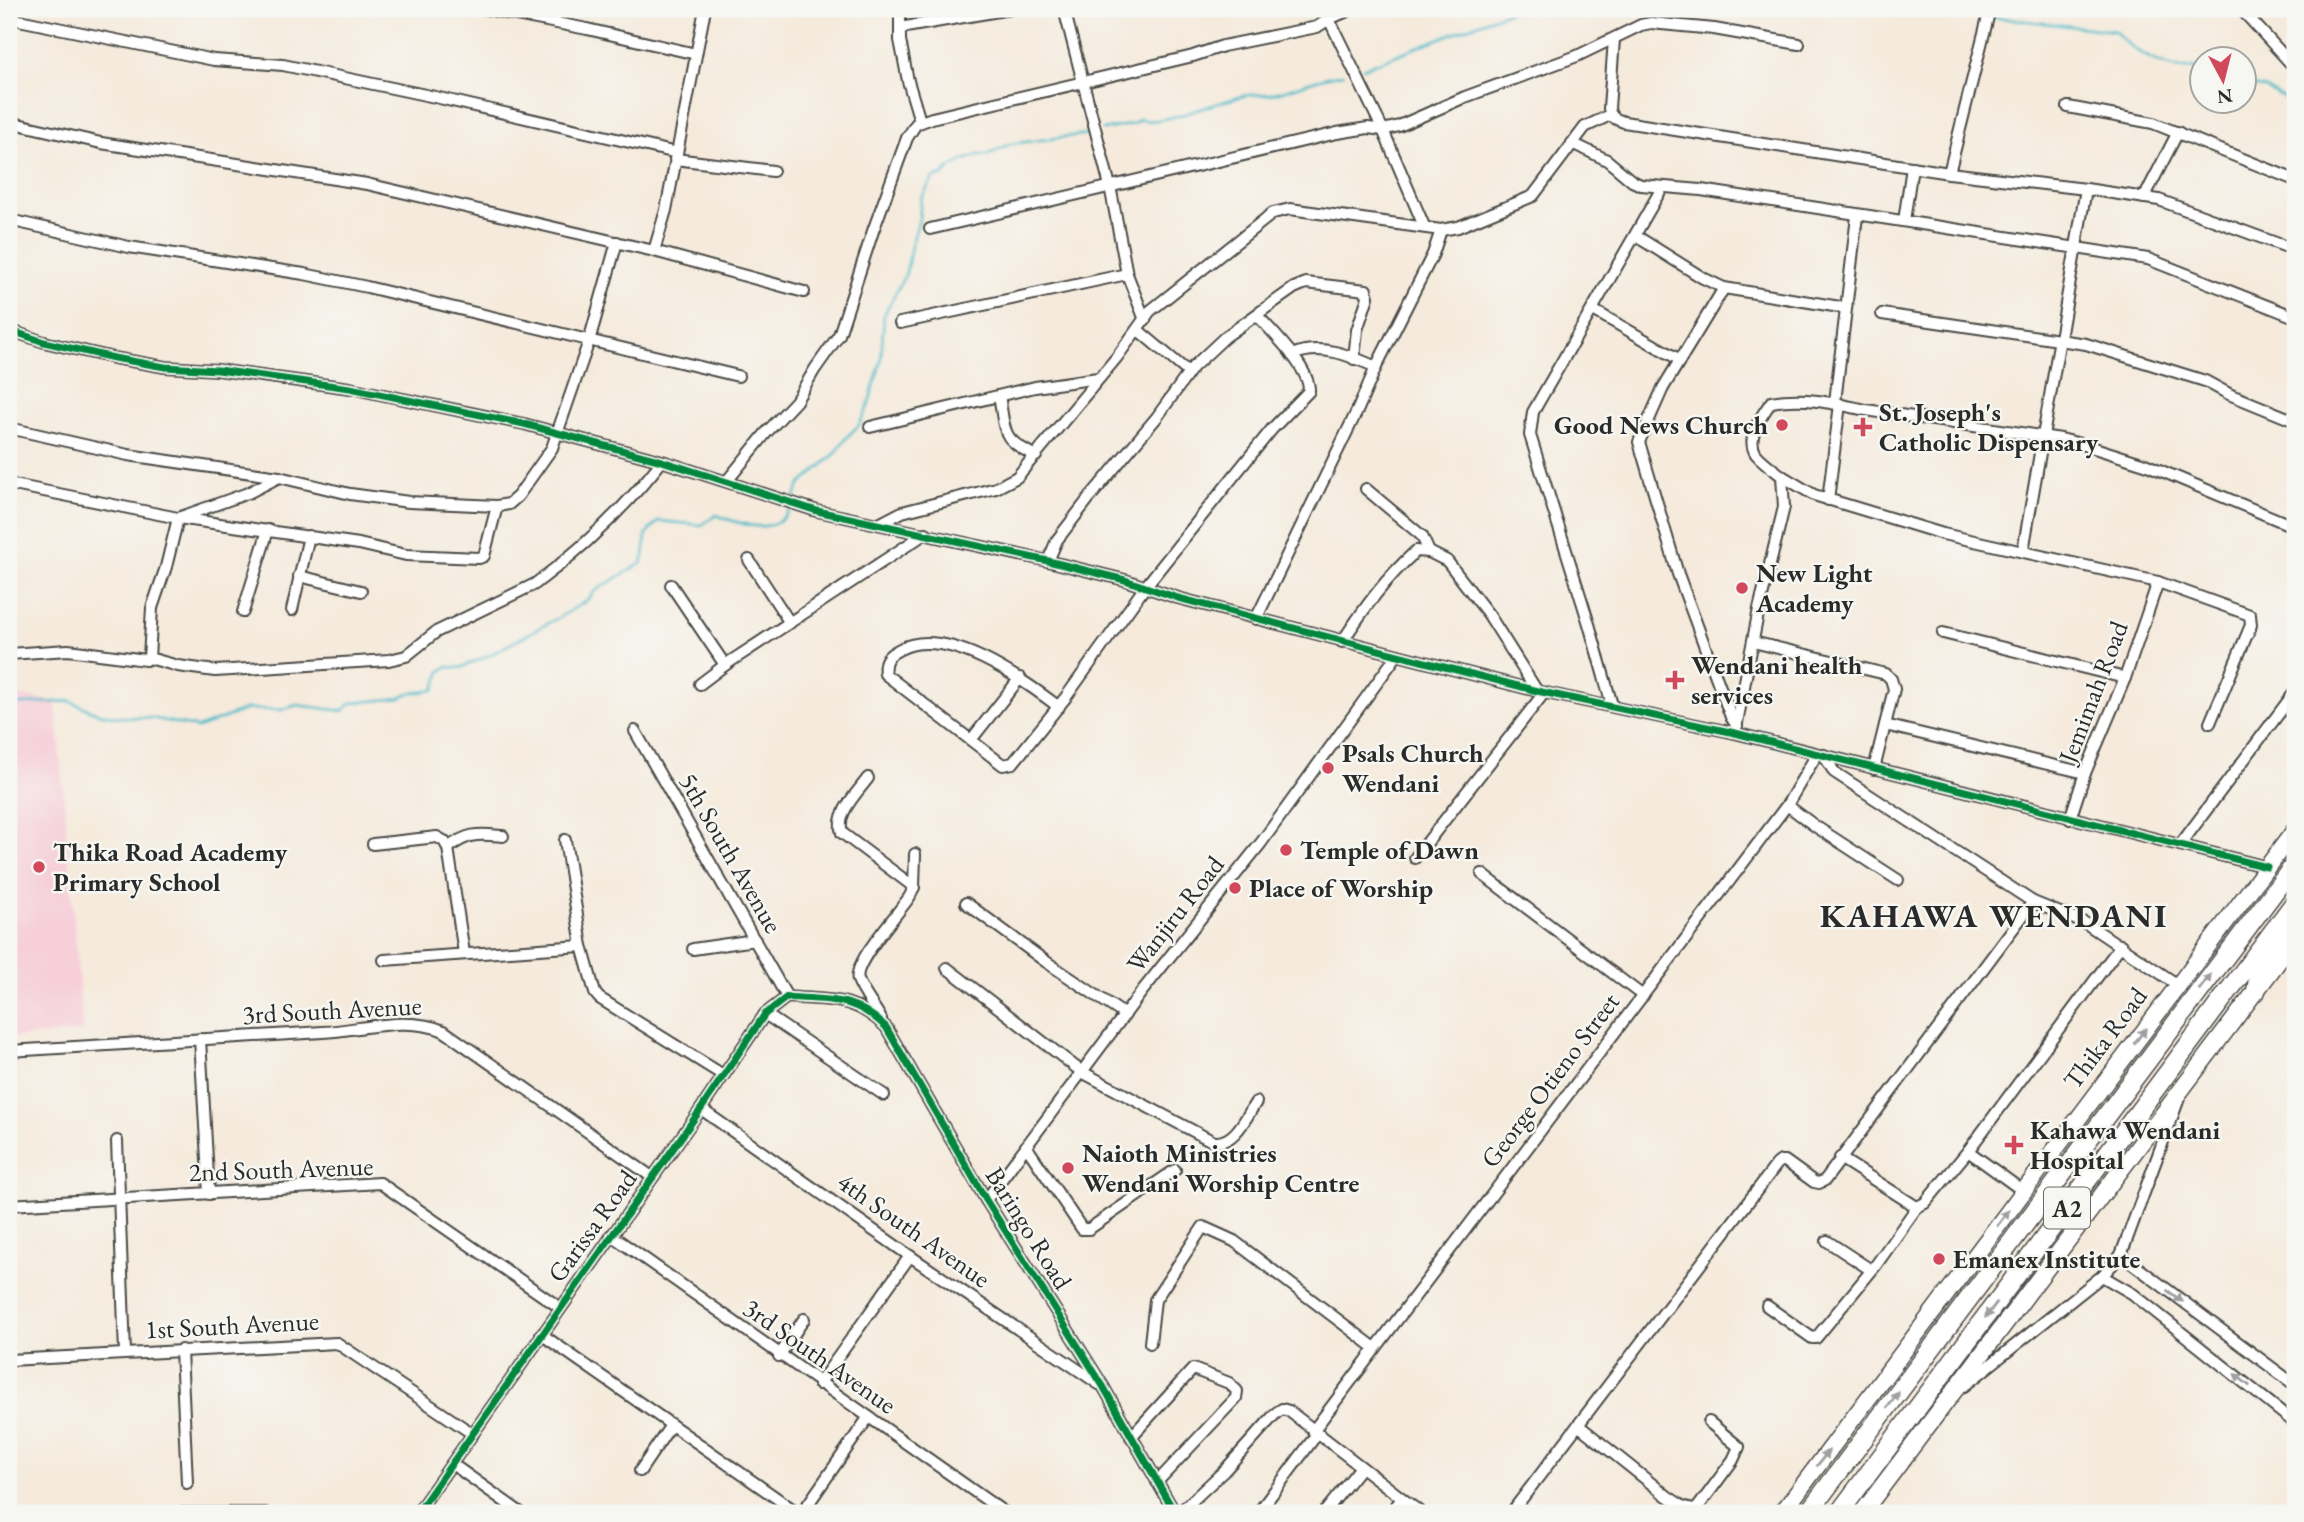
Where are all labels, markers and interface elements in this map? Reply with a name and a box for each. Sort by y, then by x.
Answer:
north arrow [2188,46,2258,116]
text: N [2215,83,2234,110]
place label: St. Joseph's Catholic Dispensary [1879,395,2099,459]
place label: Good News Church [1554,408,1768,442]
marker: Good News Church [1774,417,1790,433]
marker: St. Joseph's Catholic Dispensary [1853,417,1873,437]
place label: New Light Academy [1755,556,1873,620]
marker: New Light Academy [1734,580,1750,596]
street label: Jemimah Road [2050,615,2136,770]
place label: Wendani health services [1691,648,1863,712]
marker: Wendani health services [1665,670,1685,690]
place label: Psals Church Wendani [1342,736,1484,800]
marker: Psals Church Wendani [1320,760,1336,776]
street label: 5th South Avenue [671,767,791,939]
place label: Temple of Dawn [1300,833,1479,867]
place label: Thika Road Academy Primary School [53,835,288,899]
marker: Temple of Dawn [1278,842,1294,858]
street label: Wanjiru Road [1119,848,1232,979]
marker: Thika Road Academy Primary School [31,859,47,875]
place label: Place of Worship [1249,871,1433,905]
marker: Place of Worship [1227,880,1243,896]
district label: KAHAWA WENDANI [1820,894,2168,937]
one-way arrow [2198,973,2212,991]
street label: Thika Road [2056,979,2155,1096]
street label: George Otieno Street [1473,986,1627,1174]
street label: 3rd South Avenue [241,988,423,1032]
one-way arrow [2132,1027,2147,1045]
place label: Kahawa Wendani Hospital [2030,1113,2221,1177]
marker: Kahawa Wendani Hospital [2004,1135,2024,1155]
place label: Naioth Ministries Wendani Worship Centre [1082,1136,1360,1200]
street label: 2nd South Avenue [188,1149,374,1189]
street label: Baringo Road [978,1160,1080,1296]
marker: Naioth Ministries Wendani Worship Centre [1060,1160,1076,1176]
street label: Garissa Road [540,1162,645,1289]
street label: 4th South Avenue [831,1165,997,1295]
road number: A2 [2044,1188,2090,1228]
one-way arrow [1996,1209,2010,1227]
place label: Emanex Institute [1953,1242,2141,1276]
marker: Emanex Institute [1931,1251,1947,1267]
one-way arrow [2166,1289,2184,1303]
street label: 3rd South Avenue [737,1291,903,1421]
one-way arrow [1983,1301,1998,1319]
street label: 1st South Avenue [144,1303,320,1347]
one-way arrow [2233,1374,2251,1388]
one-way arrow [1886,1391,1900,1409]
one-way arrow [1815,1450,1830,1468]

